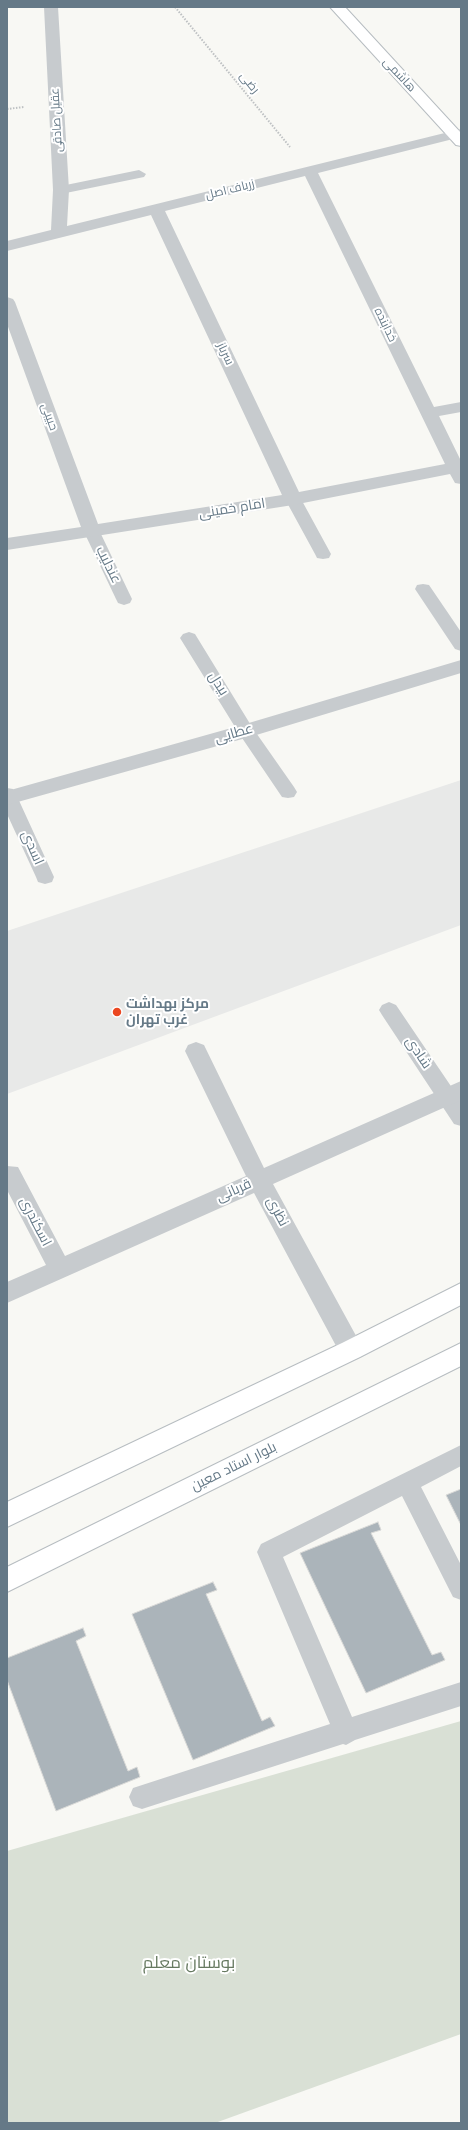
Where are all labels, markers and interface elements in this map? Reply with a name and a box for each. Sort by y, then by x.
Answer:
street label: هاشمی [380,55,418,95]
street label: رضی [236,69,262,97]
street label: عقیل صادقی [48,87,66,153]
street label: زرباف اصل [204,177,256,203]
street label: خدابنده [371,305,399,345]
street label: سرباز [214,340,236,368]
street label: حبیبی [37,401,61,433]
street label: امام خمینی [197,495,267,523]
street label: عندلیب [92,544,124,586]
street label: بیدل [204,669,232,699]
street label: عطایی [213,721,255,747]
street label: اسدی [17,828,47,868]
place label: مرکز بهداشت غرب تهران [126,996,209,1028]
marker: مرکز بهداشت غرب تهران [111,1006,123,1018]
street label: شادی [401,1034,435,1072]
street label: قربانی [214,1176,254,1206]
street label: نظری [262,1194,292,1230]
street label: اسکندری [16,1195,54,1249]
street label: بلوار استاد معین [188,1439,280,1495]
park label: بوستان معلم [143,1954,235,1974]

